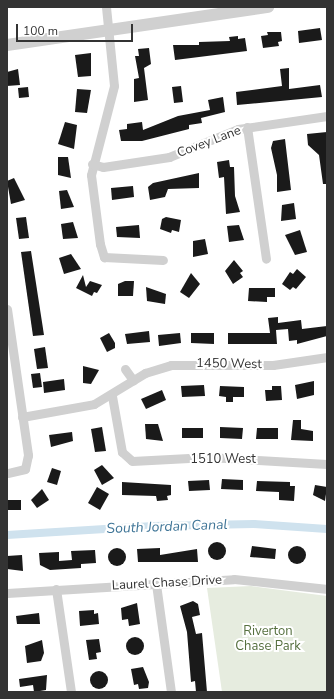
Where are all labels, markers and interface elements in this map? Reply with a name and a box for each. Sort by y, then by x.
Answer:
scale bar [18,16,135,42]
text: 100 m [23,23,58,39]
street label: Covey Lane [175,123,243,161]
street label: 1450 West [196,356,262,372]
street label: 1510 West [190,451,256,467]
water label: South Jordan Canal [106,516,228,538]
street label: Laurel Chase Drive [112,572,222,594]
park label: Riverton Chase Park [235,624,301,655]

